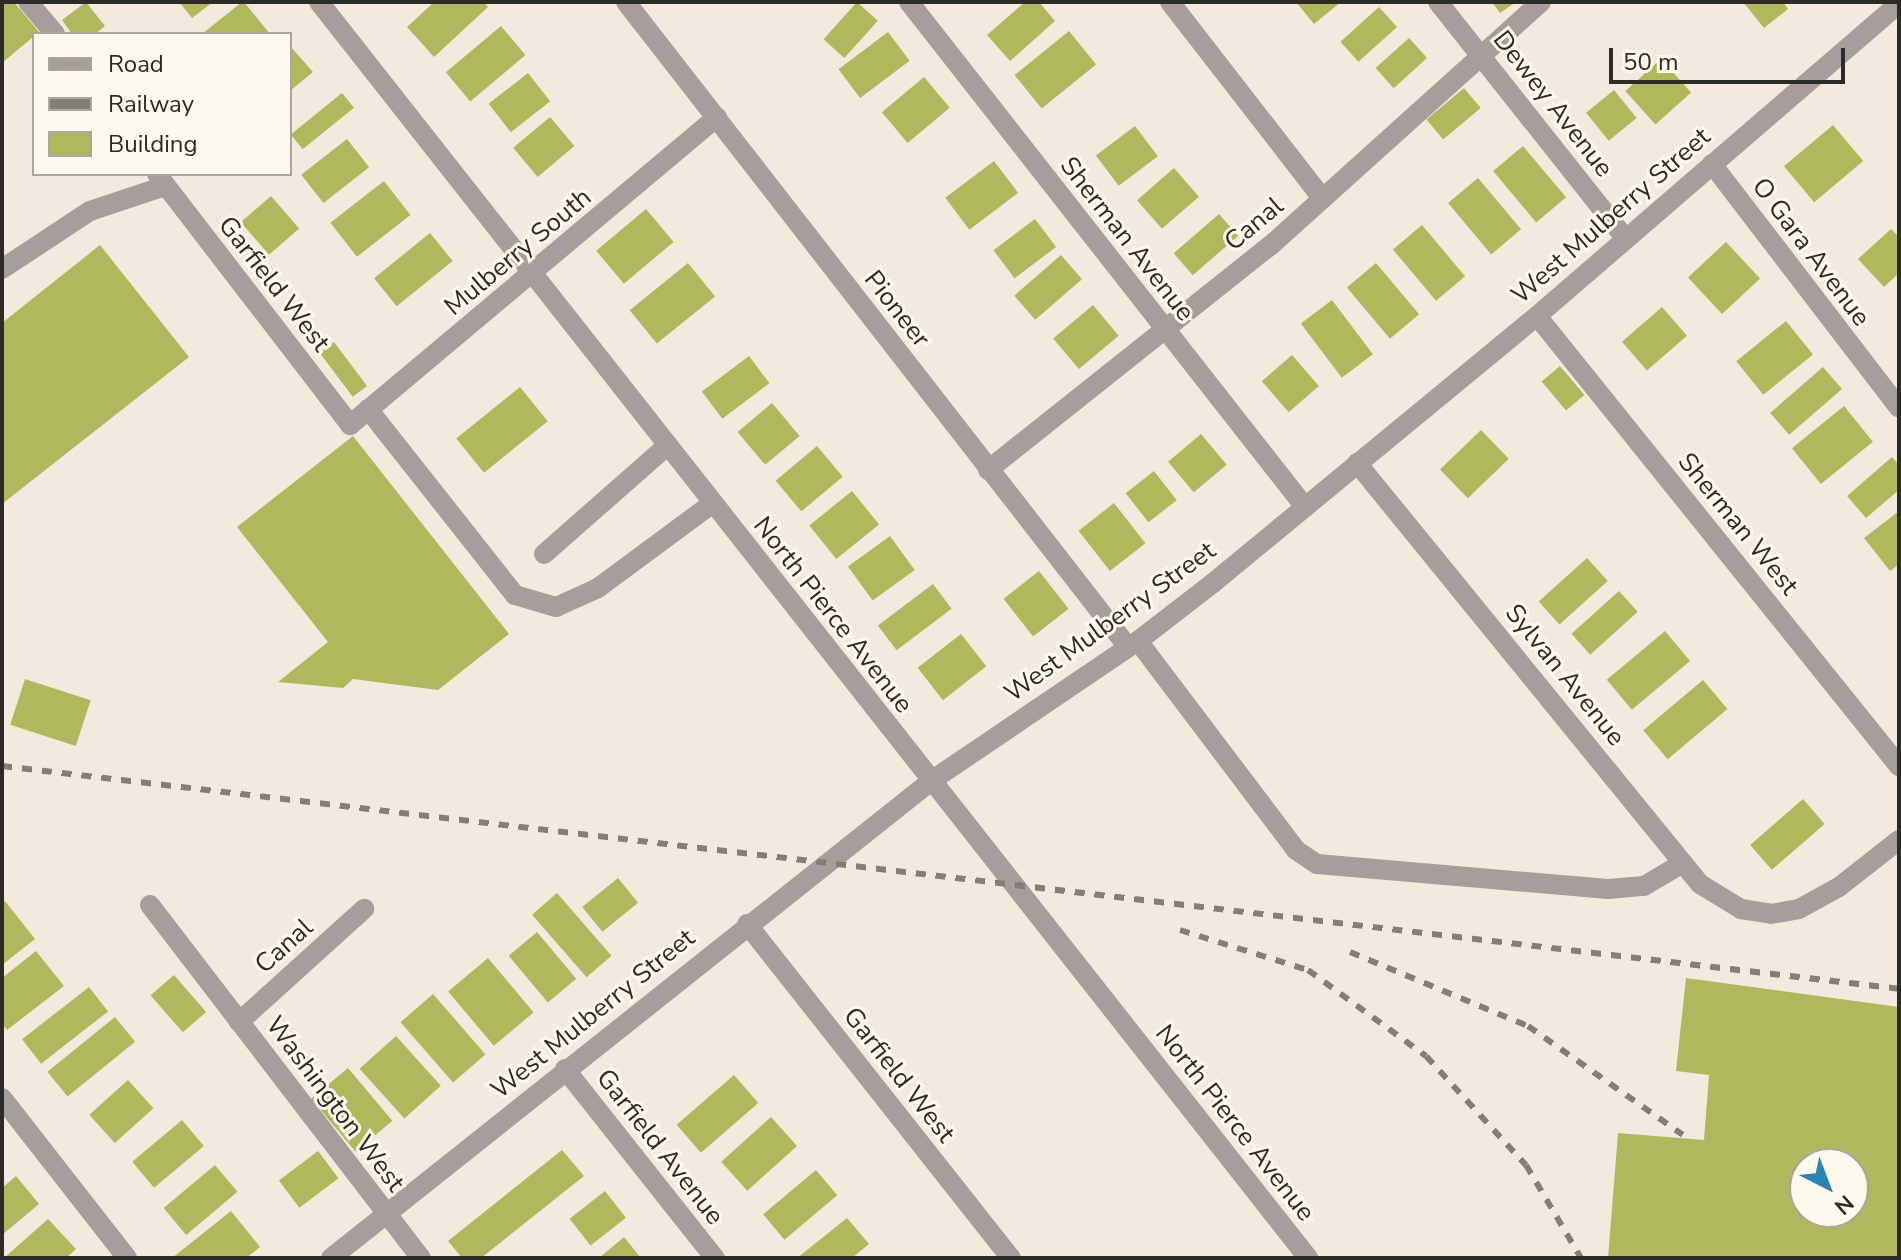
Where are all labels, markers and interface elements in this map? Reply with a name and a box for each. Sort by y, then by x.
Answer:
street label: Dewey Avenue [1486,25,1620,183]
legend [32,32,292,176]
scale bar [1613,32,1849,82]
text: 50 m [1623,46,1679,78]
text: Road [108,48,164,80]
text: Railway [108,88,194,120]
street label: West Mulberry Street [1505,121,1717,311]
text: Building [108,128,198,160]
street label: Sherman Avenue [1053,151,1201,327]
street label: O Gara Avenue [1745,172,1877,332]
street label: Mulberry South [438,182,598,322]
street label: Canal [1218,190,1290,258]
street label: Garfield West [212,210,336,358]
street label: Pioneer [857,264,937,354]
street label: Sherman West [1671,447,1805,601]
street label: North Pierce Avenue [747,511,919,719]
street label: West Mulberry Street [999,535,1221,709]
street label: Sylvan Avenue [1498,598,1632,752]
street label: Canal [249,912,319,980]
street label: West Mulberry Street [485,922,701,1106]
street label: Garfield West [837,1001,961,1149]
street label: Washington West [259,1010,411,1198]
street label: North Pierce Avenue [1149,1019,1321,1227]
street label: Garfield Avenue [590,1063,730,1231]
north arrow [1789,1148,1869,1228]
text: N [1828,1188,1860,1221]

